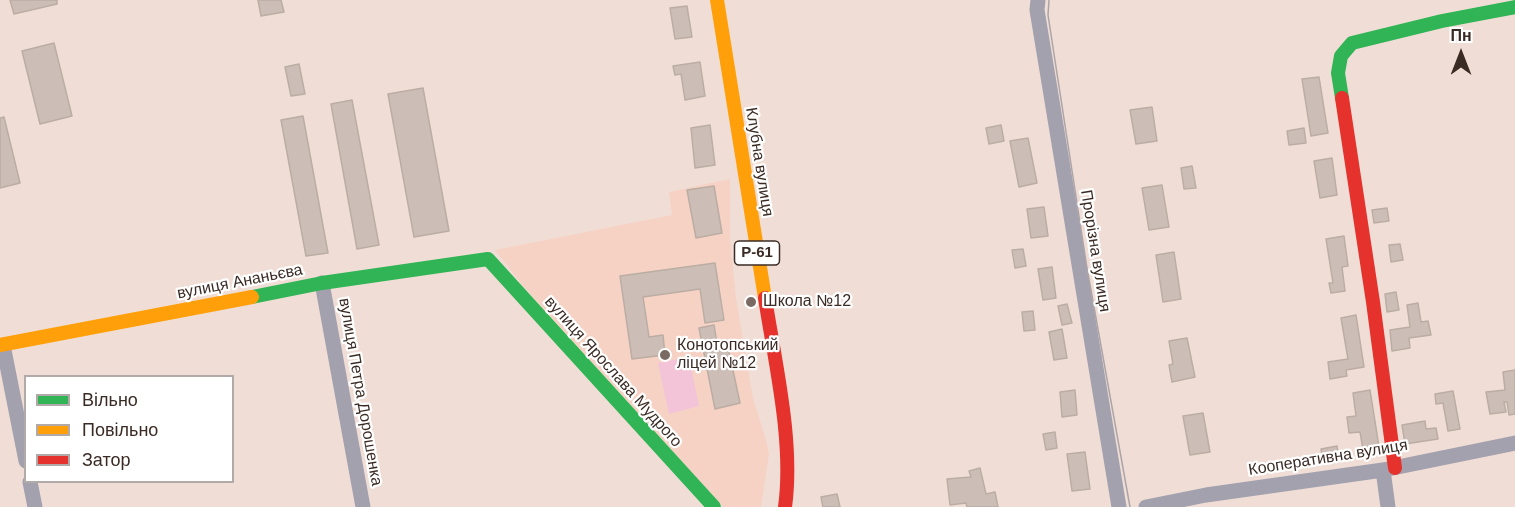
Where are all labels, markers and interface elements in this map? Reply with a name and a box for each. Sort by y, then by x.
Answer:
north arrow [1431,24,1491,84]
text: Пн [1450,27,1472,44]
street label: Клубна вулиця [741,106,777,218]
street label: Прорізна вулиця [1076,189,1114,313]
road number: Р-61 [734,241,780,265]
street label: вулиця Ананьєва [176,260,304,304]
place label: Школа №12 [763,292,851,312]
street label: вулиця Ярослава Мудрого [540,293,686,451]
marker: Школа №12 [744,295,758,309]
street label: вулиця Петра Дорошенка [334,297,386,487]
place label: Конотопський ліцей №12 [677,336,779,374]
marker: Конотопський ліцей №12 [658,348,672,362]
legend [24,375,234,483]
text: Вільно [82,390,138,410]
text: Повільно [82,420,158,440]
street label: Кооперативна вулиця [1247,436,1409,480]
text: Затор [82,450,131,470]

